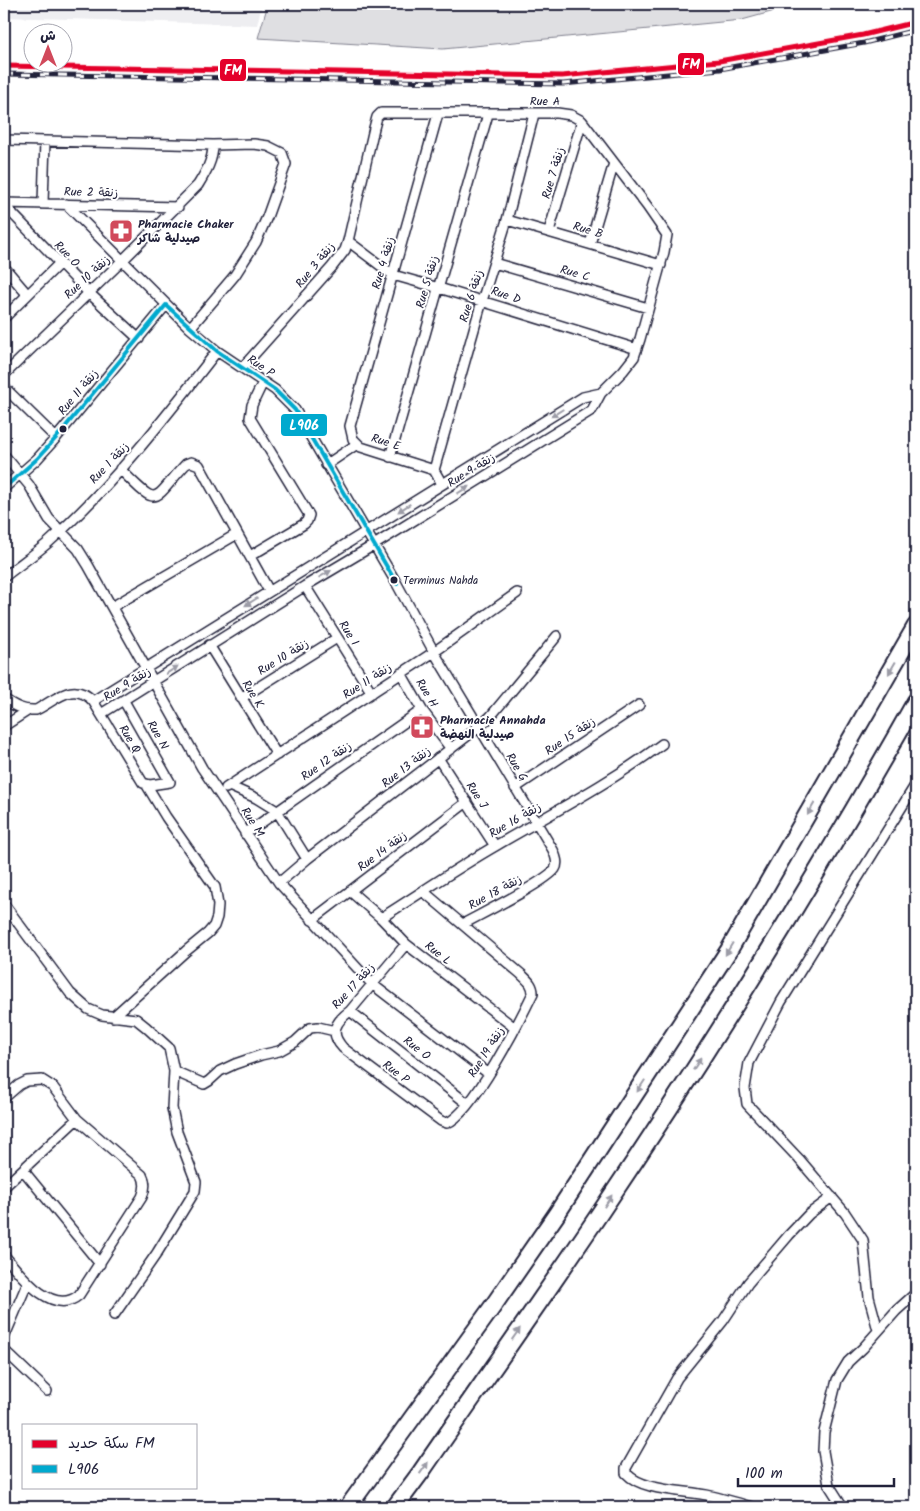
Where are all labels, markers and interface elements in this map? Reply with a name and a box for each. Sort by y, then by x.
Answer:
north arrow [22,22,72,72]
text: ش [40,25,56,47]
line badge: FM [677,52,705,76]
text: FM [682,54,700,76]
line badge: FM [219,58,247,82]
text: FM [224,60,242,82]
street label: Rue A [530,92,560,111]
street label: Rue 7 زنقة [537,145,570,201]
street label: Rue 2 زنقة [64,183,118,202]
place label: Pharmacie Chaker صيدلية شاكر [137,215,234,248]
street label: Rue B [570,217,605,244]
pharmacy icon: Pharmacie Chaker صيدلية شاكر [108,218,134,244]
street label: Rue 4 زنقة [367,235,400,292]
street label: Rue O [49,237,84,272]
street label: Rue 3 زنقة [291,238,340,292]
street label: Rue 10 زنقة [60,251,115,304]
street label: Rue 5 زنقة [411,254,444,311]
street label: Rue C [558,260,592,287]
street label: Rue 6 زنقة [454,267,488,325]
street label: Rue D [488,282,524,309]
street label: Rue P [243,350,279,383]
street label: Rue 11 زنقة [53,365,103,420]
one-way arrow [551,408,564,417]
line badge: L906 [280,413,328,437]
text: L906 [289,415,319,437]
unlabelled marker [58,424,68,434]
street label: Rue E [369,429,404,456]
street label: Rue 1 زنقة [85,438,134,489]
street label: Rue 9 زنقة [444,448,499,493]
one-way arrow [457,485,470,494]
one-way arrow [398,503,411,512]
one-way arrow [318,570,331,579]
place label: Terminus Nahda [403,572,478,590]
marker: Terminus Nahda [389,575,399,585]
one-way arrow [245,597,258,607]
street label: Rue I [333,617,364,650]
street label: Rue 10 زنقة [254,634,313,681]
street label: Rue 11 زنقة [339,658,396,704]
street label: Rue 9 زنقة [100,662,155,707]
one-way arrow [888,662,897,675]
one-way arrow [165,665,179,674]
street label: Rue H [410,675,443,711]
street label: Rue K [237,676,269,713]
place label: Pharmacie Annahda صيدلية النهضة [440,711,546,744]
street label: Rue 15 زنقة [541,712,600,760]
pharmacy icon: Pharmacie Annahda صيدلية النهضة [409,714,435,740]
street label: Rue N [142,717,174,753]
street label: Rue Q [114,721,146,758]
street label: Rue 12 زنقة [297,737,356,786]
street label: Rue 13 زنقة [378,742,435,793]
street label: Rue G [501,749,533,785]
street label: Rue J [461,778,493,813]
street label: Rue 16 زنقة [485,798,545,843]
one-way arrow [806,802,815,815]
street label: Rue M [236,803,270,842]
street label: Rue 14 زنقة [353,826,411,876]
street label: Rue 18 زنقة [465,870,525,915]
street label: Rue L [420,937,455,970]
one-way arrow [724,943,734,956]
street label: Rue 17 زنقة [327,959,379,1014]
street label: Rue 19 زنقة [463,1023,510,1082]
street label: Rue O [399,1032,435,1066]
street label: Rue P [378,1056,414,1089]
one-way arrow [692,1058,701,1071]
one-way arrow [636,1079,645,1092]
one-way arrow [603,1194,613,1207]
one-way arrow [511,1328,521,1341]
legend [22,1424,198,1488]
text: سكة حديد FM [68,1432,155,1456]
scale bar [738,1456,894,1488]
text: L906 [68,1458,99,1482]
one-way arrow [419,1461,429,1475]
text: 100 m [745,1462,783,1486]

